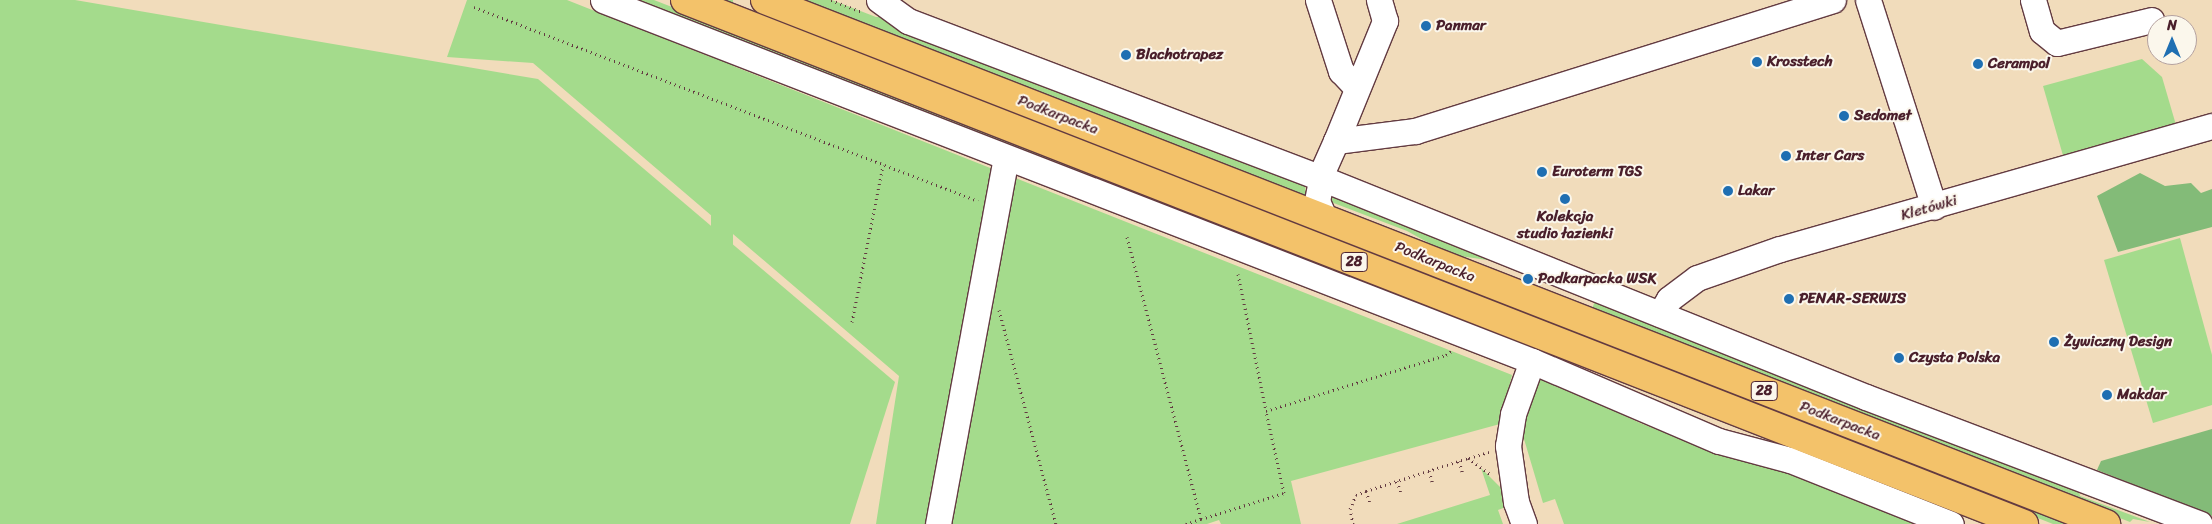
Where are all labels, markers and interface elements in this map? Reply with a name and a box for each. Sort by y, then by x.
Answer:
text: N [2167,13,2177,38]
north arrow [2147,15,2197,65]
place label: Panmar [1436,17,1486,35]
marker: Panmar [1420,20,1432,32]
place label: Blachotrapez [1136,46,1223,64]
marker: Blachotrapez [1120,49,1132,61]
place label: Krosstech [1767,53,1833,71]
place label: Cerampol [1988,55,2050,73]
marker: Krosstech [1751,56,1763,68]
marker: Cerampol [1972,58,1984,70]
street label: Podkarpacka [1015,91,1101,139]
place label: Sedomet [1854,107,1911,125]
marker: Sedomet [1838,110,1850,122]
place label: Inter Cars [1796,147,1864,165]
marker: Inter Cars [1780,150,1792,162]
place label: Euroterm TGS [1552,163,1642,181]
marker: Euroterm TGS [1536,166,1548,178]
place label: Lakar [1738,182,1774,200]
marker: Lakar [1722,185,1734,197]
street label: Kletówki [1899,191,1959,225]
marker: Kolekcja studio łazienki [1559,193,1571,205]
place label: Kolekcja studio łazienki [1517,207,1613,242]
street label: Podkarpacka [1392,238,1478,286]
road number: 28 [1340,250,1368,274]
place label: Podkarpacka WSK [1538,270,1657,288]
marker: Podkarpacka WSK [1522,273,1534,285]
place label: PENAR-SERWIS [1799,290,1906,308]
marker: PENAR-SERWIS [1783,293,1795,305]
place label: Żywiczny Design [2064,333,2172,351]
marker: Żywiczny Design [2048,336,2060,348]
place label: Czysta Polska [1909,349,2001,367]
marker: Czysta Polska [1893,352,1905,364]
road number: 28 [1750,380,1778,402]
place label: Makdar [2117,386,2166,404]
marker: Makdar [2101,389,2113,401]
street label: Podkarpacka [1797,397,1883,445]

